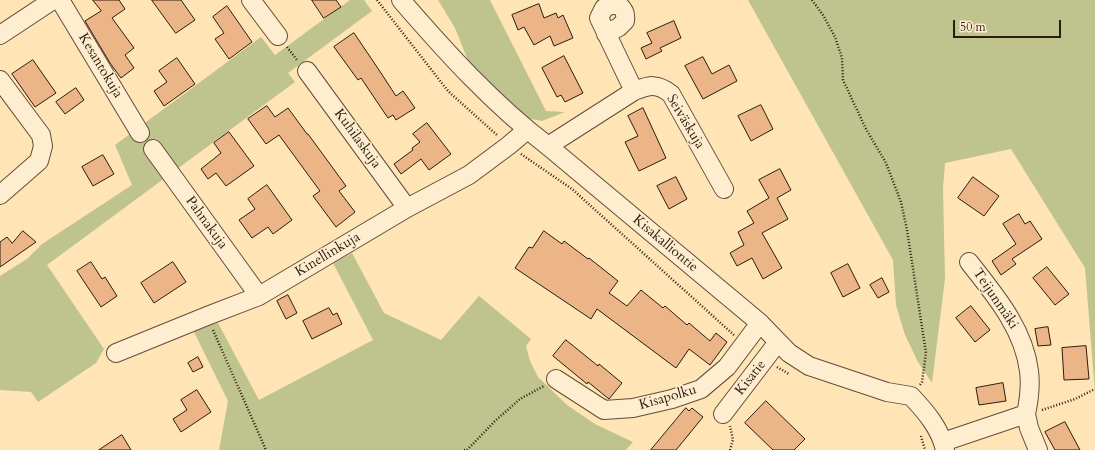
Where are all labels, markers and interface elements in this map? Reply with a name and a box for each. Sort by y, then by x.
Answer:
scale bar [955,12,1063,38]
text: 50 m [960,19,986,35]
street label: Kesantokuja [74,31,126,101]
street label: Seiväskuja [662,92,708,152]
street label: Kuhilaskuja [330,106,384,172]
street label: Pahnakuja [181,193,231,253]
street label: Kisakalliontie [629,212,701,276]
street label: Kinellinkuja [292,229,364,281]
street label: Teijunmäki [969,265,1021,333]
street label: Kisatie [732,357,770,399]
street label: Kisapolku [637,382,699,414]

